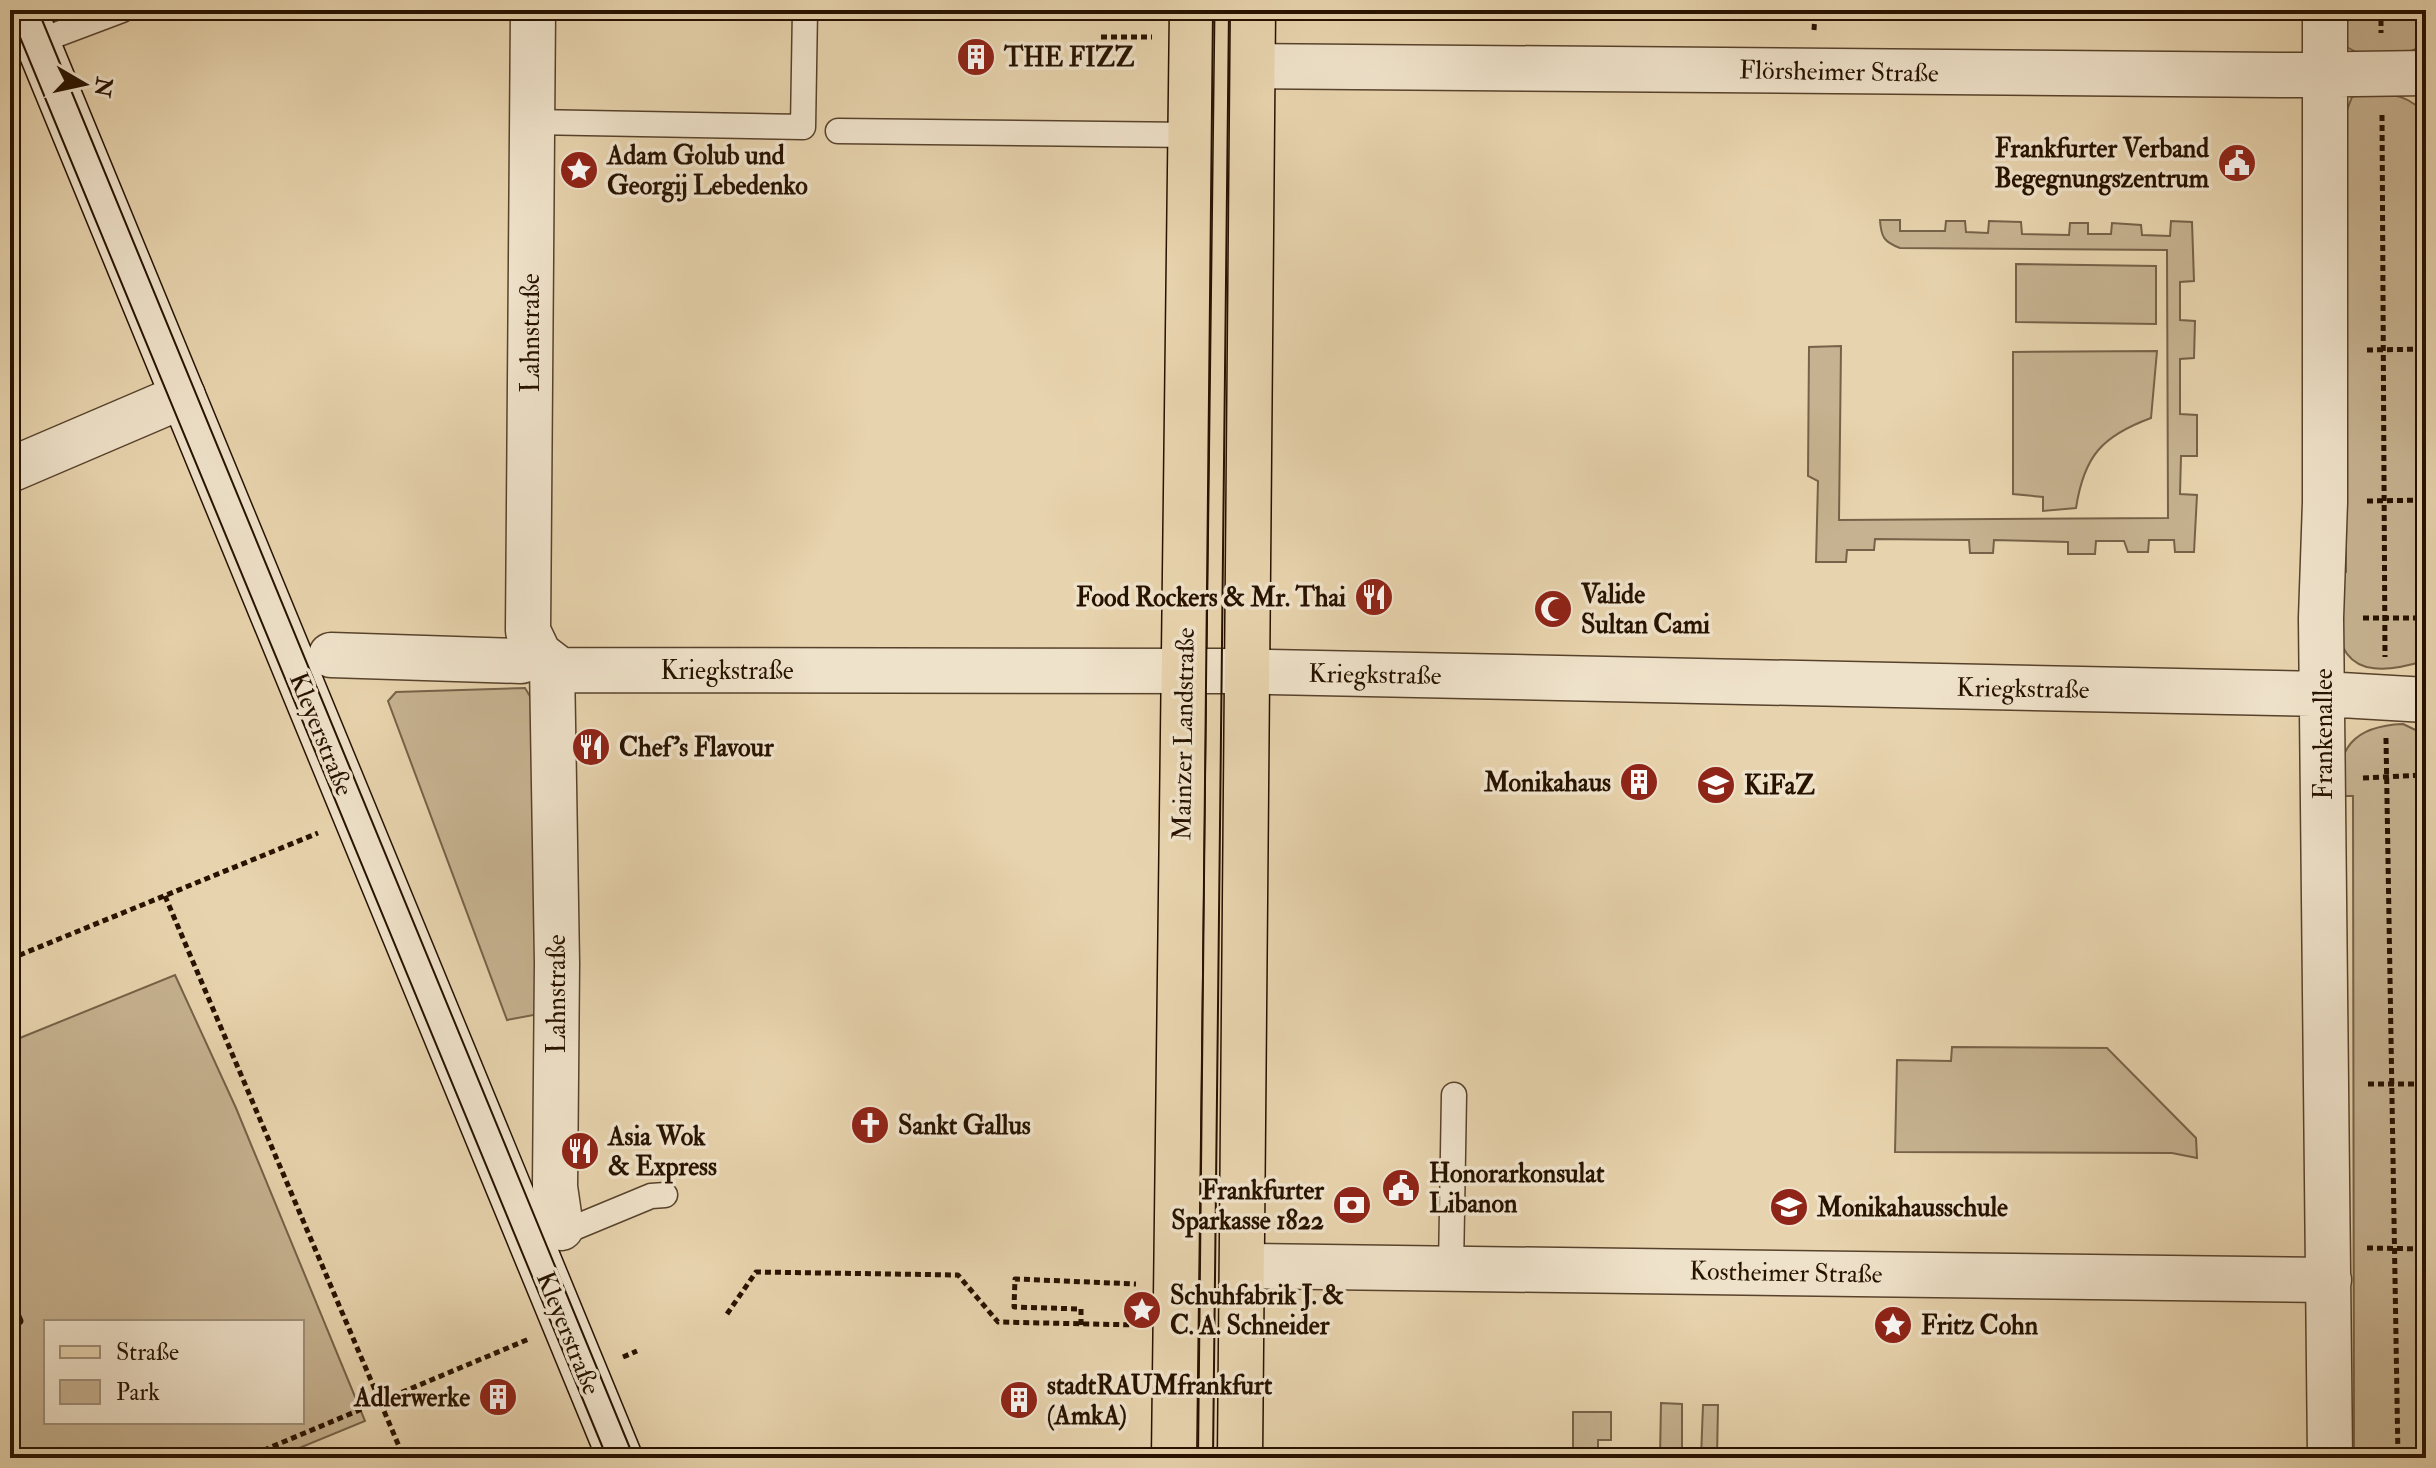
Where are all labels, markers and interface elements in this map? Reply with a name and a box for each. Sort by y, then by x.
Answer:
building icon: THE FIZZ [955,36,997,78]
place label: THE FIZZ [1003,42,1135,74]
north arrow [44,44,124,124]
street label: Flörsheimer Straße [1739,54,1939,90]
text: N [87,74,118,99]
place label: Frankfurter Verband Begegnungszentrum [1994,133,2210,196]
place label: Adam Golub und Georgij Lebedenko [606,140,808,203]
public building icon: Frankfurter Verband Begegnungszentrum [2216,142,2258,184]
place icon: Adam Golub und Georgij Lebedenko [558,149,600,191]
street label: Lahnstraße [515,273,547,393]
restaurant icon: Food Rockers & Mr. Thai [1353,576,1395,618]
place label: Valide Sultan Cami [1580,579,1710,641]
place label: Food Rockers & Mr. Thai [1076,582,1346,614]
mosque icon: Valide Sultan Cami [1532,588,1574,630]
street label: Mainzer Landstraße [1166,627,1202,841]
street label: Kriegkstraße [660,655,794,687]
street label: Kriegkstraße [1308,658,1442,692]
street label: Kleyerstraße [282,668,360,801]
street label: Frankenallee [2308,668,2340,800]
street label: Kriegkstraße [1956,672,2090,706]
restaurant icon: Chef's Flavour [570,726,612,768]
place label: Chef's Flavour [619,732,774,764]
building icon: Monikahaus [1618,761,1660,803]
school or university icon: KiFaZ [1695,764,1737,806]
place label: Monikahaus [1483,767,1611,799]
place label: KiFaZ [1744,770,1815,802]
street label: Lahnstraße [541,934,573,1054]
church icon: Sankt Gallus [849,1104,891,1146]
place label: Sankt Gallus [898,1110,1031,1142]
place label: Asia Wok & Express [607,1121,717,1184]
restaurant icon: Asia Wok & Express [559,1130,601,1172]
place label: Honorarkonsulat Libanon [1429,1158,1605,1220]
public building icon: Honorarkonsulat Libanon [1380,1167,1422,1209]
place label: Frankfurter Sparkasse 1822 [1171,1175,1324,1238]
bank icon: Frankfurter Sparkasse 1822 [1331,1184,1373,1226]
school or university icon: Monikahausschule [1768,1186,1810,1228]
place label: Monikahausschule [1816,1192,2008,1224]
street label: Kostheimer Straße [1689,1255,1883,1291]
street label: Kleyerstraße [529,1267,607,1400]
place label: Schuhfabrik J. & C. A. Schneider [1170,1280,1344,1342]
place icon: Schuhfabrik J. & C. A. Schneider [1121,1289,1163,1331]
place icon: Fritz Cohn [1872,1304,1914,1346]
place label: Fritz Cohn [1921,1310,2039,1342]
legend [44,1320,304,1424]
text: Straße [116,1337,179,1368]
place label: stadtRAUMfrankfurt (AmkA) [1047,1370,1273,1432]
building icon: Adlerwerke [477,1376,519,1418]
text: Park [116,1377,160,1408]
building icon: stadtRAUMfrankfurt (AmkA) [998,1379,1040,1421]
place label: Adlerwerke [353,1382,470,1414]

